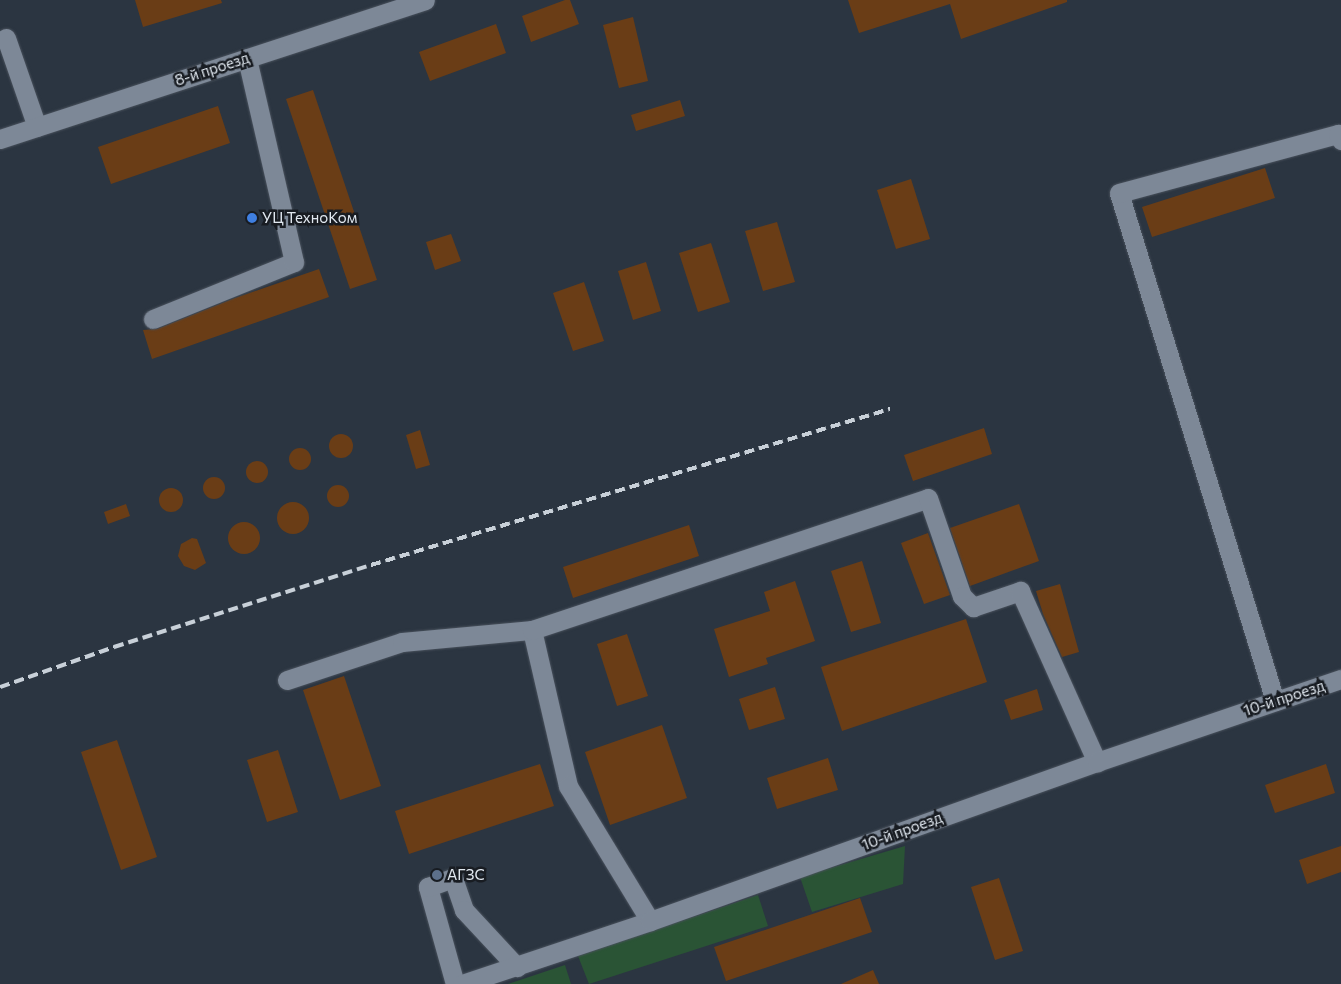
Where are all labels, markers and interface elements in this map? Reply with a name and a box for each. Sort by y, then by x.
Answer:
street label: 8-й проезд [173,49,251,89]
place label: УЦ ТехноКом [262,209,357,227]
marker: УЦ ТехноКом [246,212,258,224]
street label: 10-й проезд [1241,676,1327,720]
street label: 10-й проезд [859,808,945,854]
place label: АГЗС [447,866,485,884]
marker: АГЗС [431,869,443,881]

